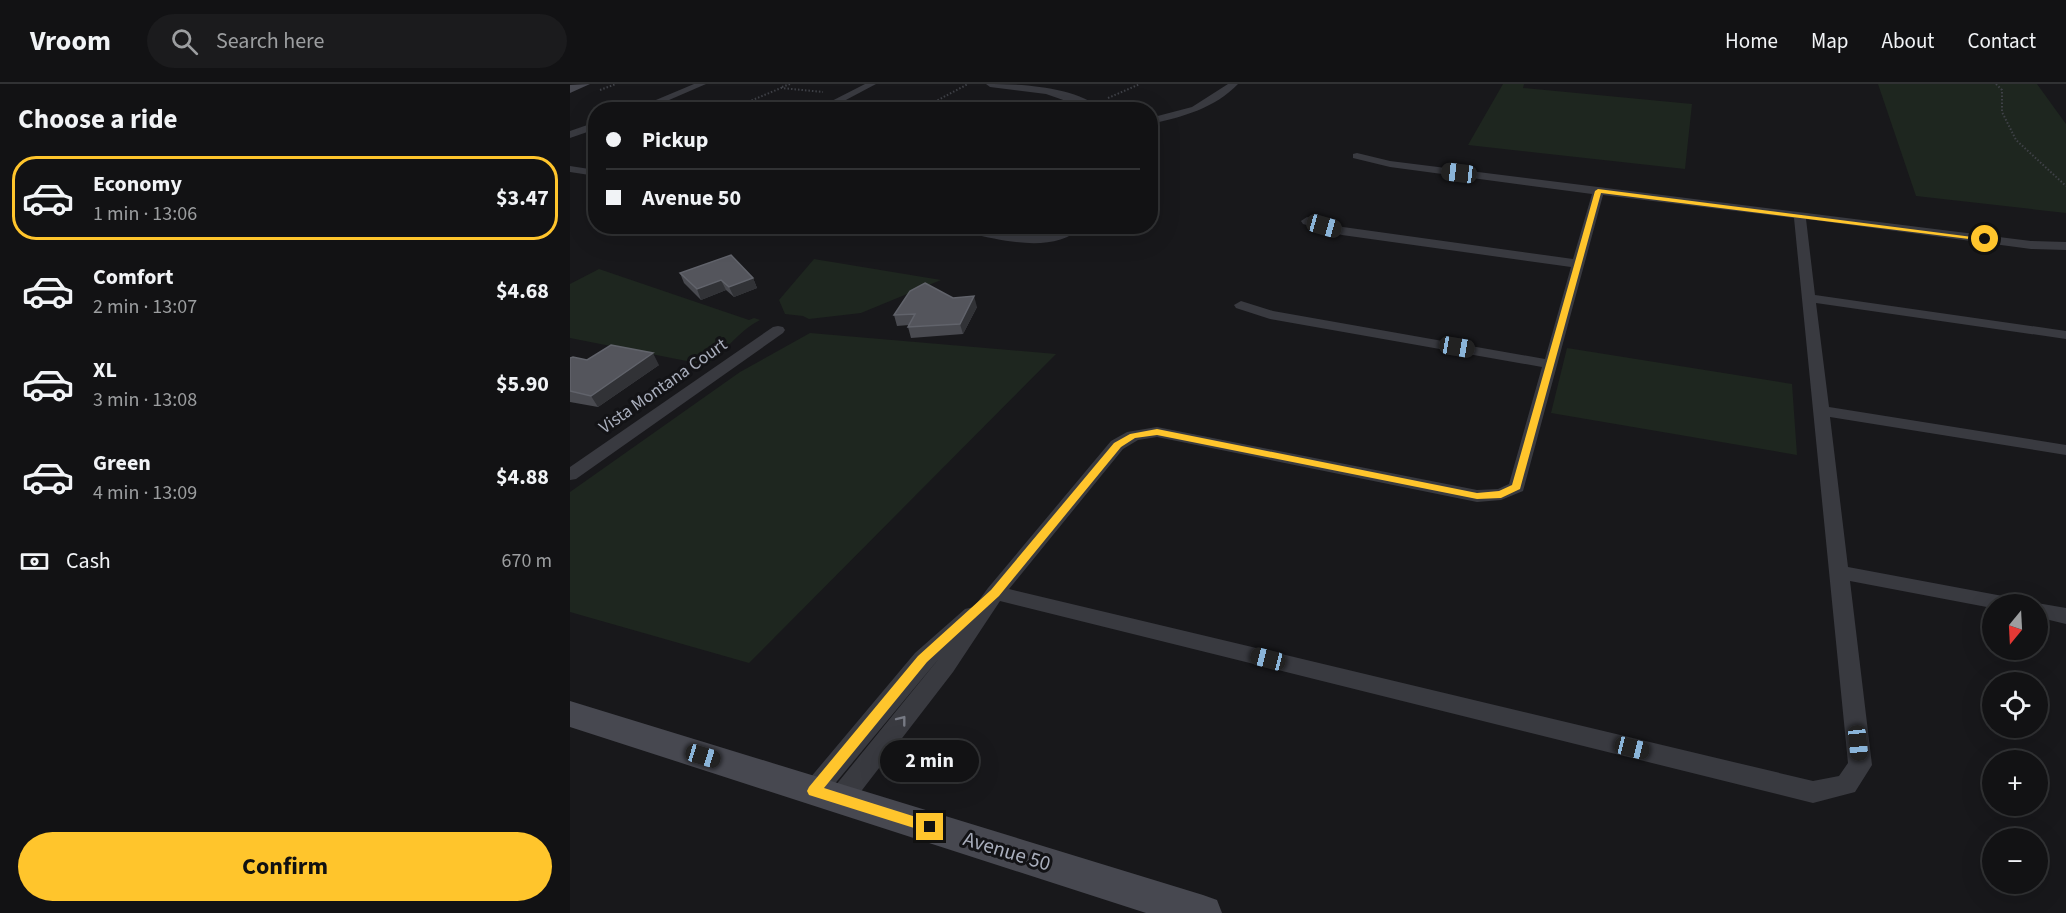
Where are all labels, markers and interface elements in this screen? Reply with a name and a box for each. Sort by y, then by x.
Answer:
search box [147,14,567,68]
text: Vroom [30,21,111,61]
icon: search [168,25,201,58]
text: Search here [216,25,324,57]
text: Home [1725,26,1778,56]
text: Map [1811,26,1849,56]
text: About [1882,26,1934,56]
text: Contact [1967,26,2036,56]
text: Choose a ride [18,100,178,139]
text: Pickup [642,124,708,156]
car [1440,162,1478,184]
text: Economy [93,168,182,200]
icon: car [21,171,75,225]
text: $3.47 [496,182,549,214]
text: Avenue 50 [642,182,741,214]
text: 1 min · 13:06 [93,200,197,228]
car [1304,212,1344,240]
route start [1971,225,1998,252]
text: Comfort [93,261,174,293]
icon: car [21,264,75,318]
text: $4.68 [496,275,549,307]
text: 2 min · 13:07 [93,293,197,321]
street label: Vista Montana Court [594,332,732,440]
car [1438,335,1476,359]
text: XL [93,354,117,386]
icon: car [21,357,75,411]
text: $5.90 [496,368,549,400]
text: 3 min · 13:08 [93,386,197,414]
text: Green [93,447,151,479]
icon: car [21,450,75,504]
text: $4.88 [496,461,549,493]
text: 4 min · 13:09 [93,479,197,507]
icon: cash [18,545,51,578]
text: Cash [66,545,111,577]
text: 670 m [502,547,552,575]
north arrow [1982,594,2048,660]
map controls [1982,594,2048,894]
car [1248,646,1288,672]
button: locate [1982,672,2048,738]
one-way arrow [895,716,906,727]
car [1847,724,1869,762]
car [1612,735,1652,761]
callout: 2 min [880,740,980,782]
car [683,742,723,770]
text: 2 min [905,747,954,775]
button: + [1982,750,2048,816]
route end [916,813,943,840]
street label: Avenue 50 [960,824,1054,878]
button: − [1982,828,2048,894]
button: Confirm [18,832,552,901]

